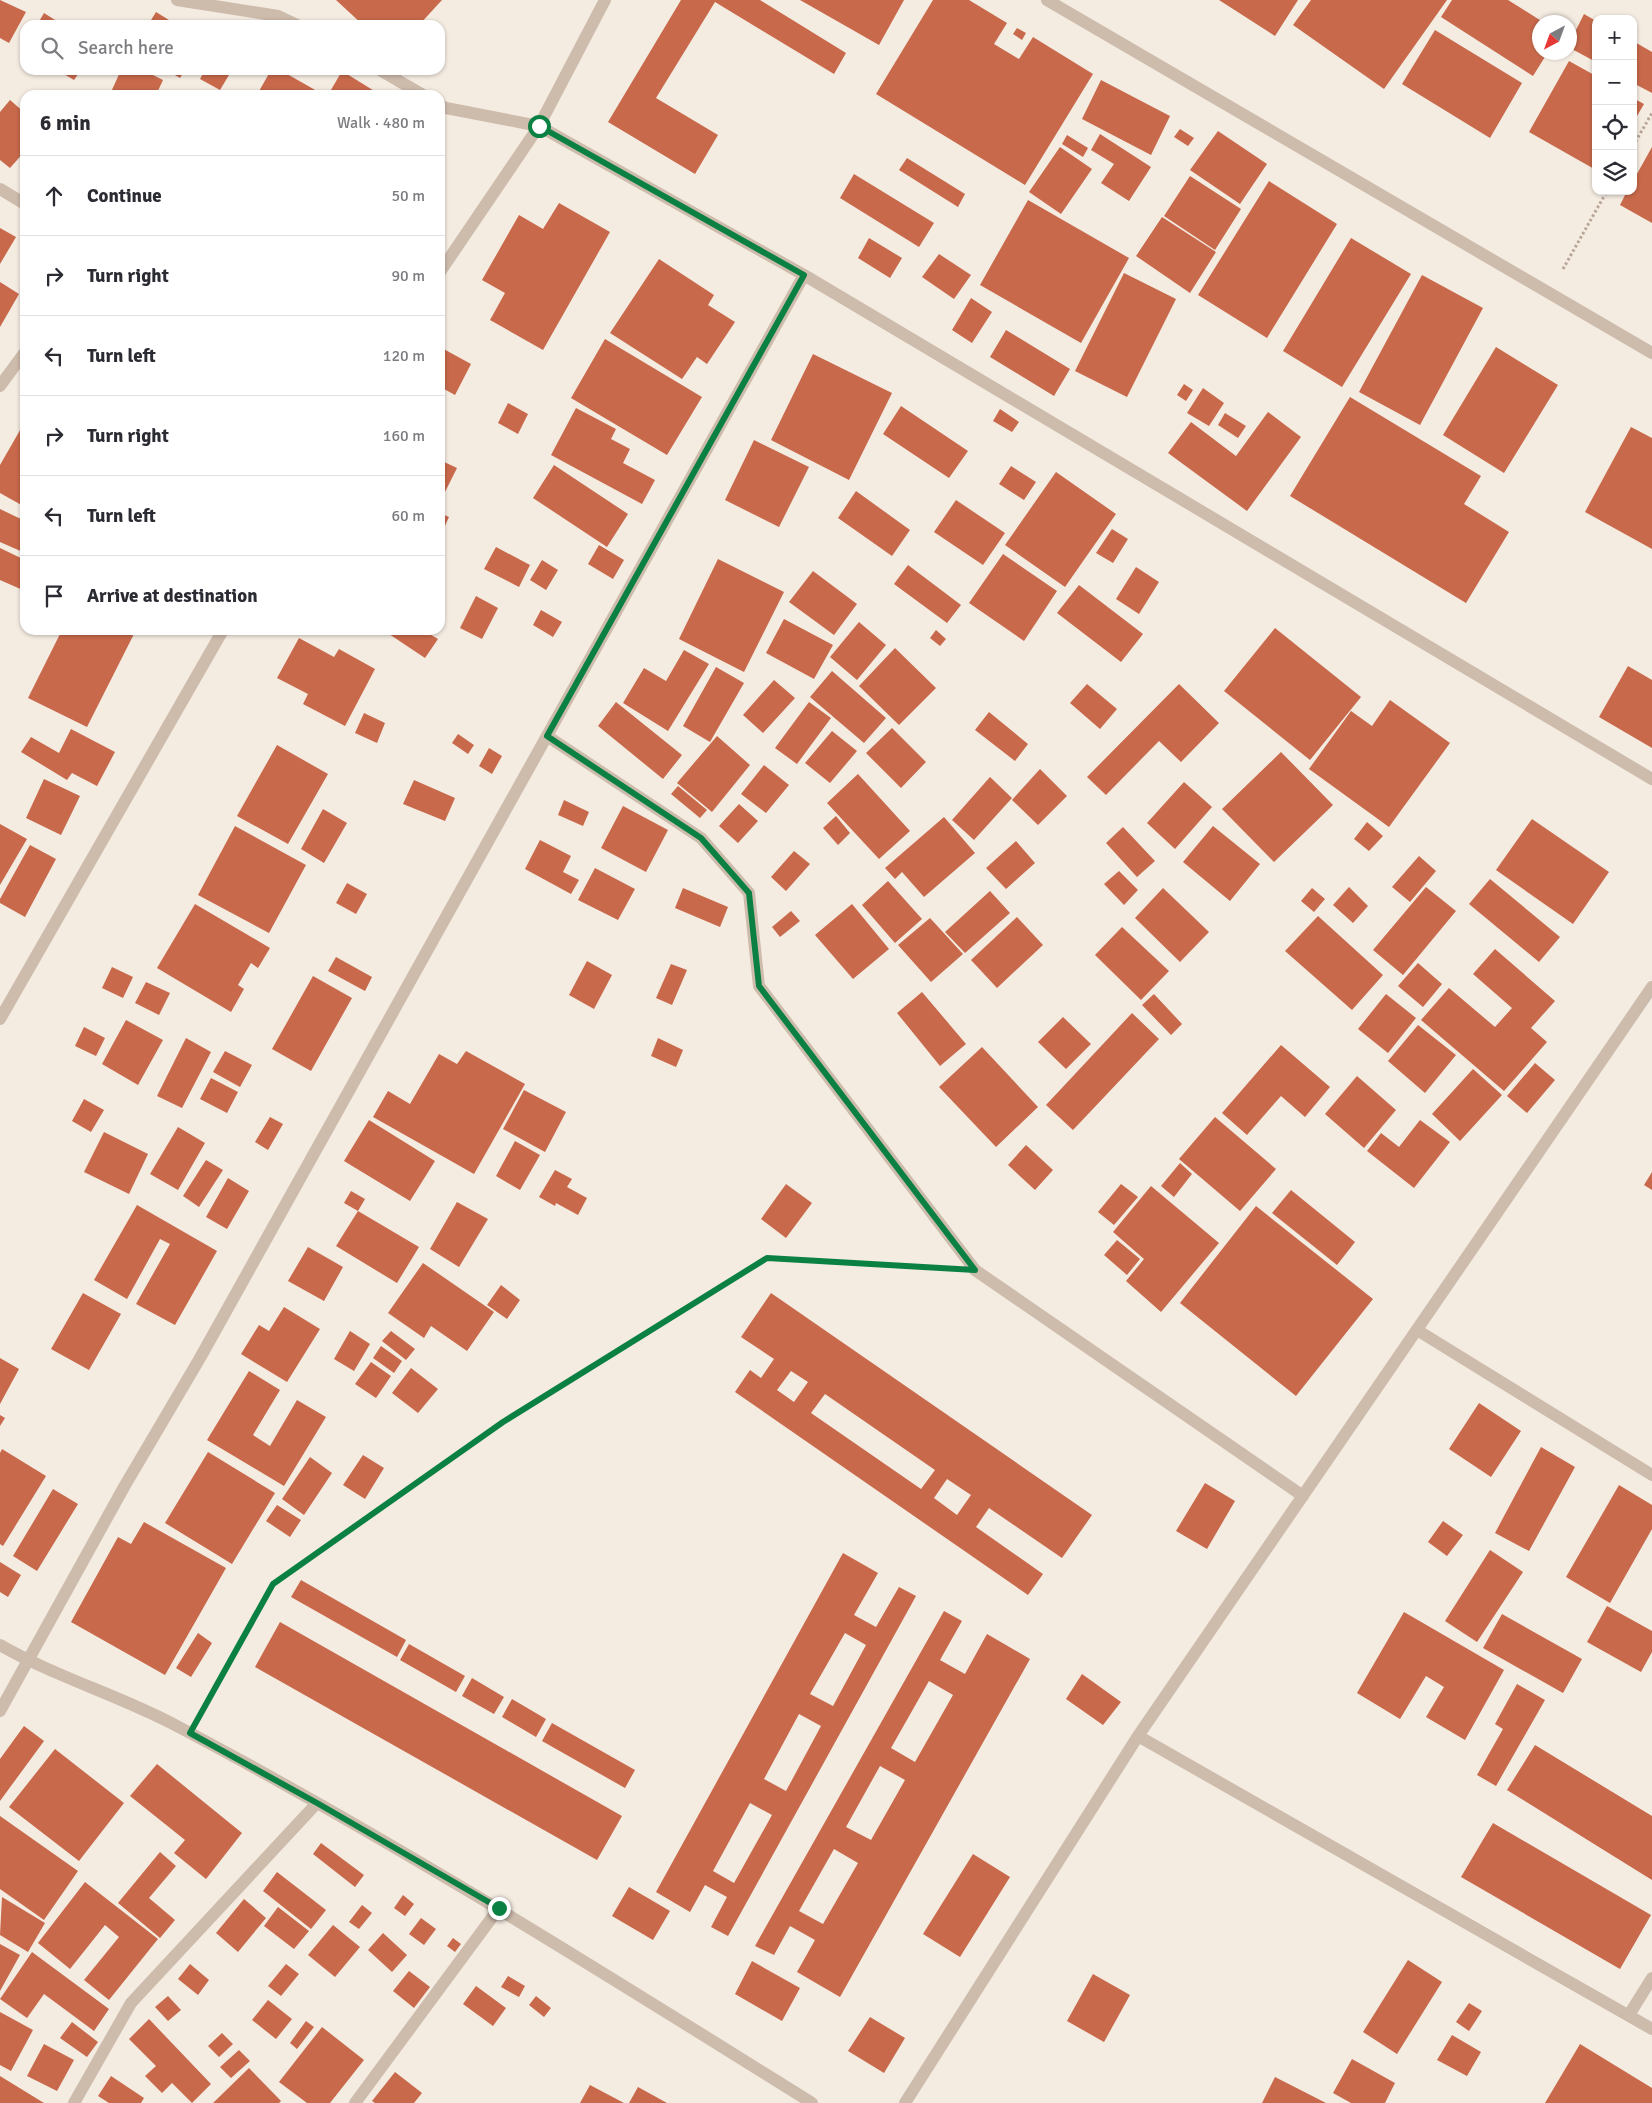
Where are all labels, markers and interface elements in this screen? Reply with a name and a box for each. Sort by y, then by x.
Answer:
north arrow [1532,15,1577,60]
map controls [1592,15,1637,195]
button: + [1592,15,1637,60]
search box [20,20,445,75]
icon: search [38,34,66,62]
text: Search here [78,36,174,60]
button: − [1592,60,1637,105]
button: locate [1592,105,1637,150]
text: 6 min [40,110,91,136]
text: Walk · 480 m [337,113,425,133]
route start [528,115,551,138]
button: layers [1592,150,1637,195]
icon: ahead [40,182,68,210]
text: Continue [87,184,162,208]
text: 50 m [391,186,425,206]
icon: right [40,262,68,290]
text: Turn right [87,264,169,288]
text: 90 m [391,266,425,286]
icon: left [40,342,68,370]
text: Turn left [87,344,156,368]
text: 120 m [383,346,425,366]
icon: right [40,422,68,450]
text: Turn right [87,424,169,448]
text: 160 m [383,426,425,446]
icon: left [40,502,68,530]
text: Turn left [87,504,156,528]
text: 60 m [391,506,425,526]
icon: arrive [40,582,68,610]
text: Arrive at destination [87,584,258,608]
route end [488,1897,511,1920]

